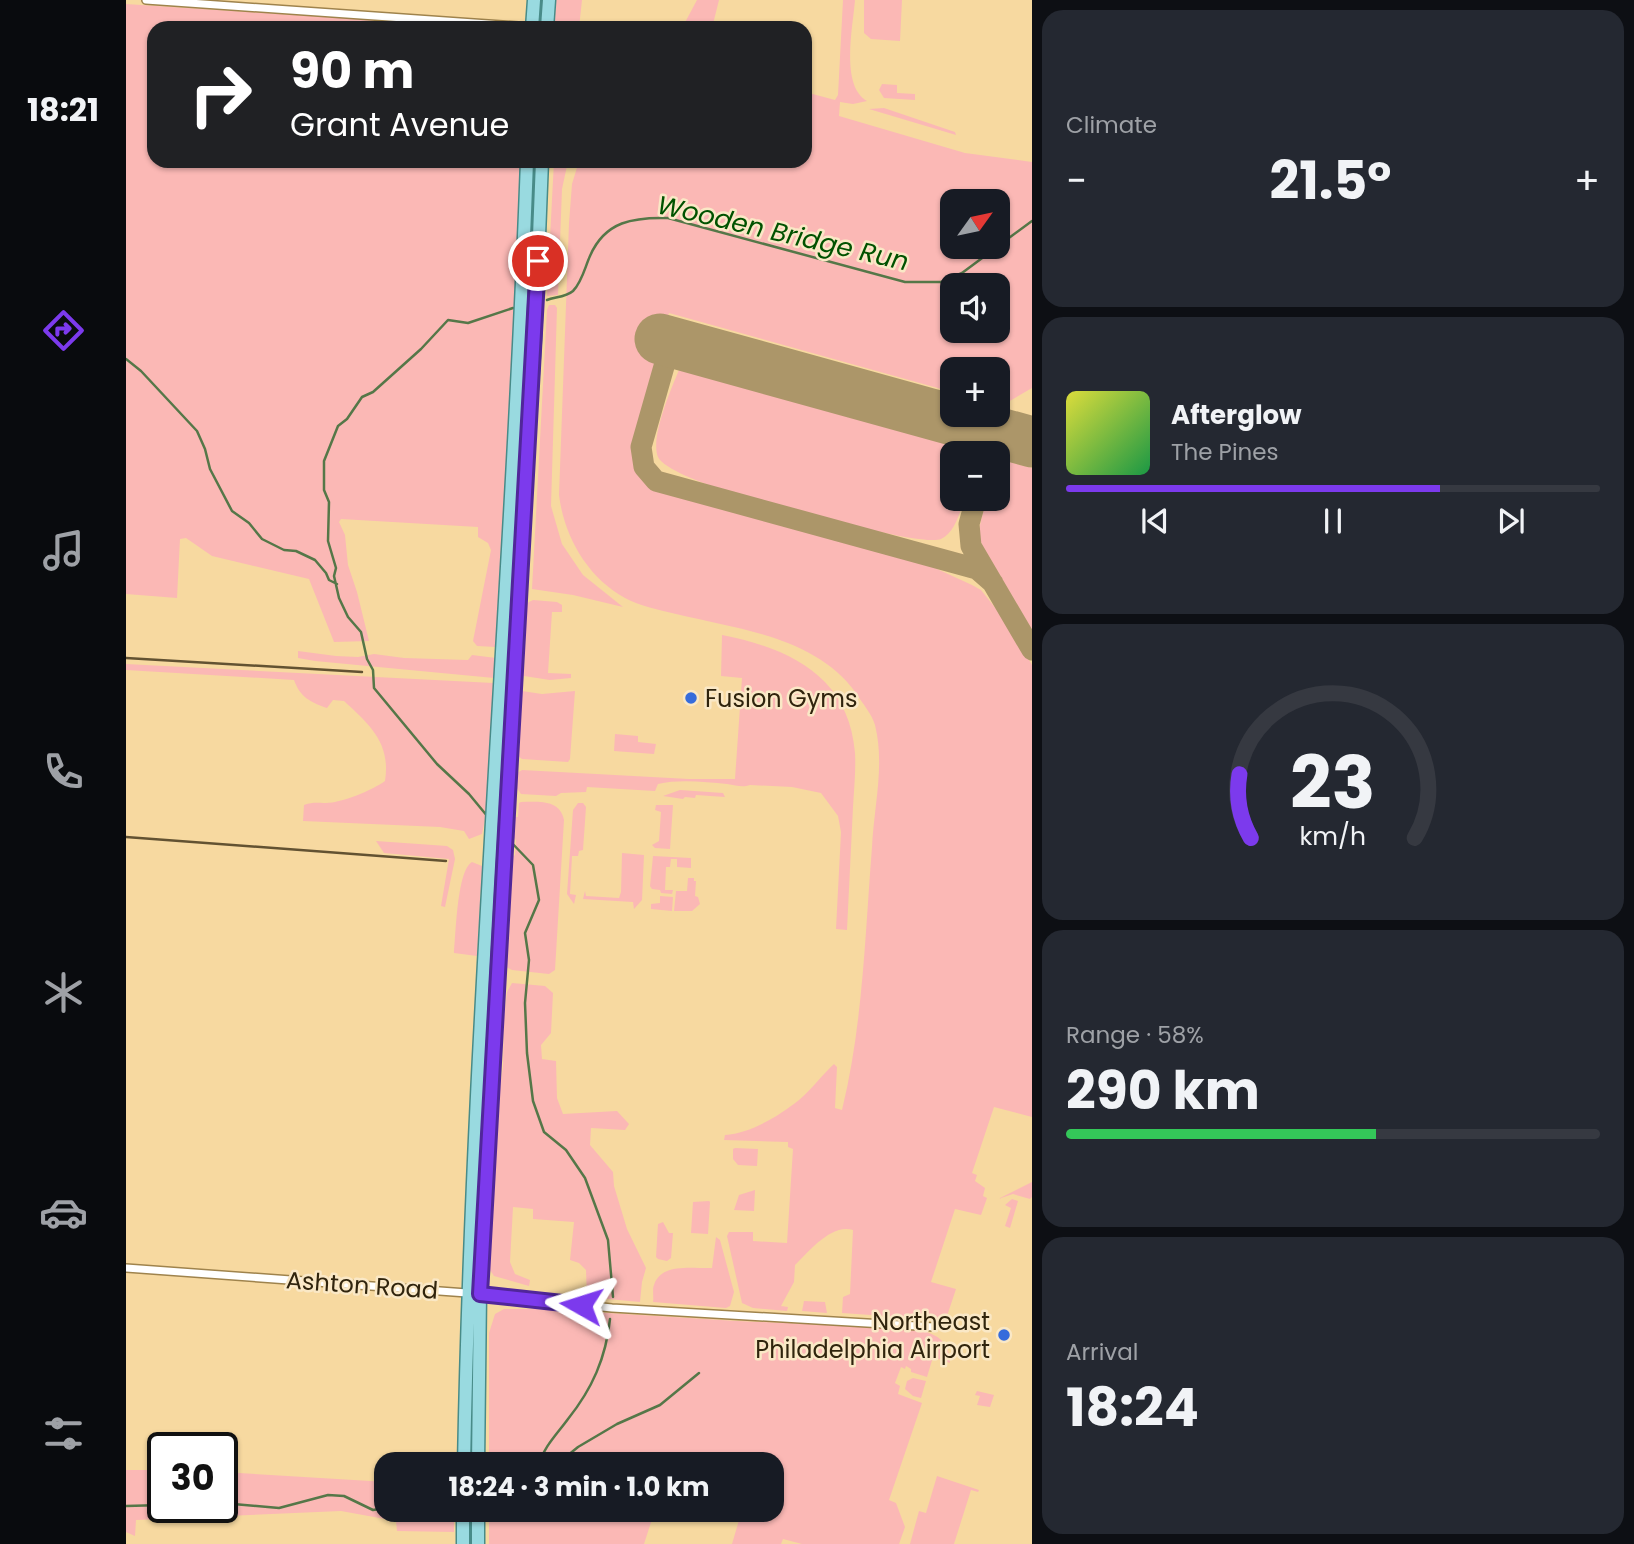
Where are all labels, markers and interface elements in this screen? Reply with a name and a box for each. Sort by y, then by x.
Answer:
text: 90 m [290,37,414,105]
icon: right [175,49,266,140]
text: 18:21 [27,87,99,132]
text: Grant Avenue [290,102,509,147]
text: Climate [1066,109,1157,141]
text: 21.5° [1270,144,1391,217]
text: − [1066,154,1087,207]
text: + [1574,154,1600,207]
water label: Wooden Bridge Run [654,187,912,279]
north arrow [940,189,1010,259]
map controls [940,189,1010,511]
pin [508,231,568,291]
icon: arrive [519,242,557,280]
button: sound [940,273,1010,343]
icon: directions [39,306,88,355]
button: + [940,357,1010,427]
text: Afterglow [1171,397,1302,433]
text: The Pines [1171,436,1279,468]
button: − [940,441,1010,511]
icon: previous [1136,502,1174,540]
icon: pause [1314,502,1352,540]
icon: next [1492,502,1530,540]
icon: music [39,526,88,575]
place label: Fusion Gyms [705,682,857,715]
marker: Fusion Gyms [683,690,699,706]
text: 23 [1290,732,1376,833]
icon: phone [39,747,88,796]
text: km/h [1300,819,1366,854]
icon: climate [39,968,88,1017]
text: Range · 58% [1066,1019,1204,1051]
text: 290 km [1066,1054,1260,1127]
icon: car [39,1188,88,1237]
street label: Ashton Road [285,1263,439,1307]
position arrow [544,1268,618,1342]
place label: Northeast Philadelphia Airport [755,1305,990,1366]
marker: Northeast Philadelphia Airport [996,1327,1012,1343]
text: Arrival [1066,1336,1138,1368]
text: 18:24 [1066,1371,1199,1444]
icon: filters [39,1409,88,1458]
speed limit sign: 30 [147,1432,238,1523]
text: 18:24 · 3 min · 1.0 km [448,1469,710,1505]

